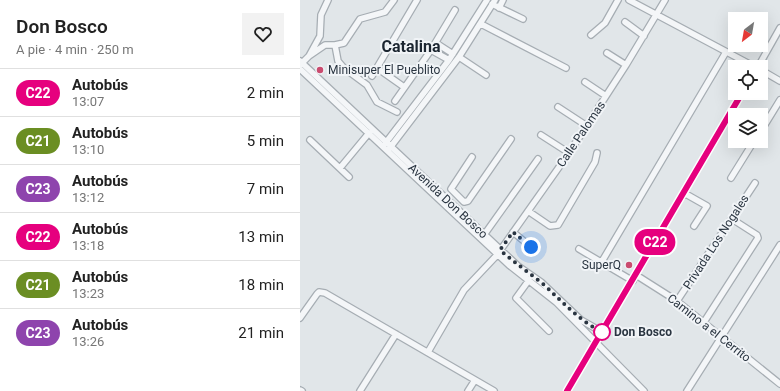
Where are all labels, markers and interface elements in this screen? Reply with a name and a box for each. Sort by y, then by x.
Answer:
north arrow [728,12,768,52]
map controls [728,12,768,148]
button: heart [242,13,284,55]
text: Don Bosco [16,15,108,38]
district label: Catalina [381,37,441,56]
text: A pie · 4 min · 250 m [16,42,134,57]
button: locate [728,60,768,100]
place label: Minisuper El Pueblito [328,63,441,77]
marker: Minisuper El Pueblito [315,65,325,75]
text: Autobús [72,76,128,94]
text: 2 min [247,84,284,102]
text: C22 [25,85,51,101]
text: 13:07 [72,94,104,109]
street label: Calle Palomas [554,98,608,170]
button: layers [728,108,768,148]
text: Autobús [72,124,128,142]
text: 5 min [247,132,284,150]
text: C21 [25,133,51,149]
text: 13:10 [72,142,104,157]
street label: Avenida Don Bosco [405,161,491,241]
text: Autobús [72,172,128,190]
text: 7 min [247,180,284,198]
text: C23 [25,181,51,197]
text: 13:12 [72,190,104,205]
street label: Privada Los Nogales [680,192,752,292]
text: Autobús [72,220,128,238]
text: 13 min [238,228,284,246]
text: C22 [25,229,51,245]
line badge: C22 [632,229,678,255]
text: C22 [642,234,668,250]
your location [521,237,541,257]
text: 13:18 [72,238,104,253]
place label: SuperQ [582,258,621,272]
marker: SuperQ [624,260,634,270]
text: Autobús [72,268,128,286]
text: 18 min [238,276,284,294]
text: C21 [25,277,51,293]
text: 13:23 [72,286,104,301]
street label: Camino a el Cerrito [665,291,754,365]
text: Autobús [72,316,128,334]
marker: Don Bosco [593,323,611,341]
text: 21 min [238,324,284,342]
text: C23 [25,325,51,341]
place label: Don Bosco [614,325,672,339]
text: 13:26 [72,334,104,349]

